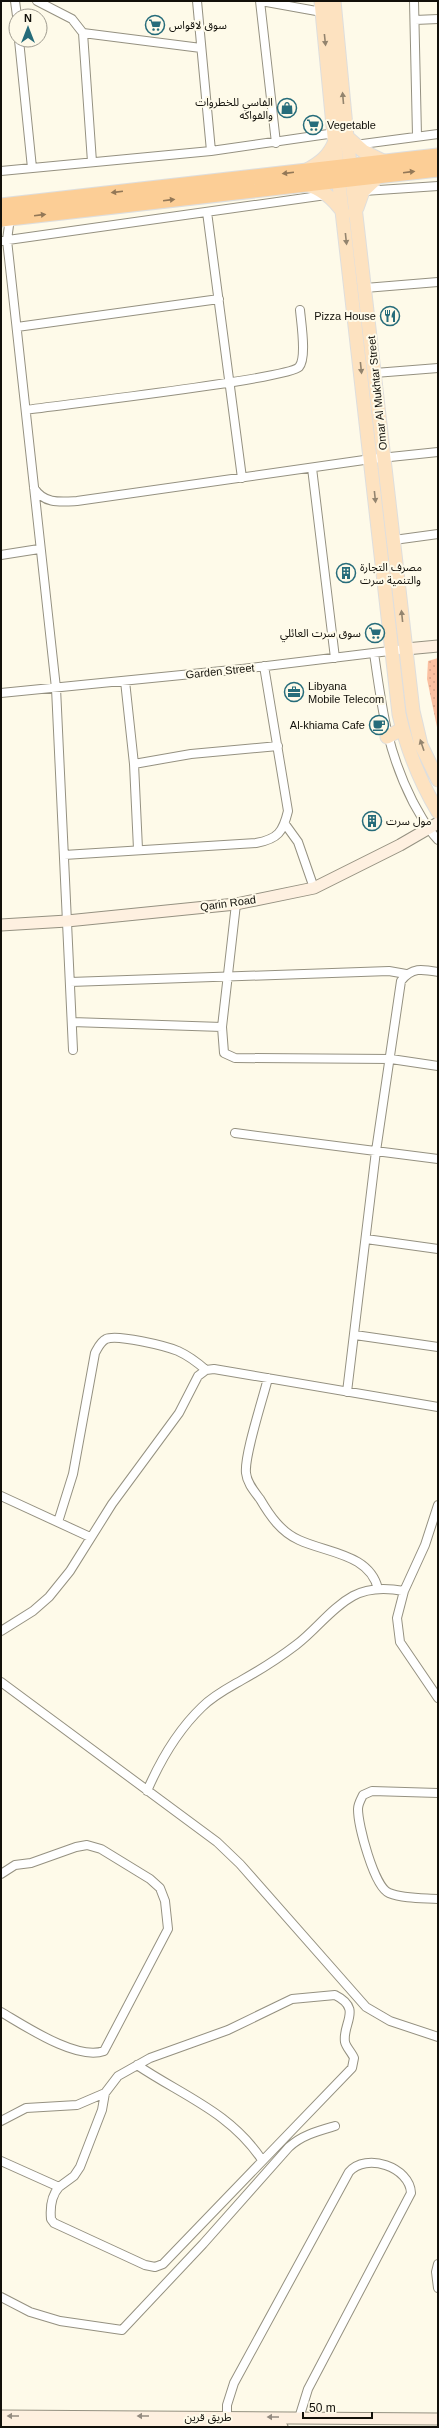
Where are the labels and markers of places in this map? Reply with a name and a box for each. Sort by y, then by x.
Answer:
supermarket icon: سوق لاقواس [144,14,166,36]
place label: سوق لاقواس [169,19,227,32]
place label: الفاسي للخطروات والفواكه [195,96,273,122]
shop icon: الفاسي للخطروات والفواكه [276,97,298,119]
supermarket icon: Vegetable [302,114,324,136]
place label: Vegetable [327,119,376,131]
restaurant icon: Pizza House [379,305,401,327]
place label: Pizza House [314,310,376,322]
place label: مصرف التجارة والتنمية سرت [360,561,422,587]
building icon: مصرف التجارة والتنمية سرت [335,562,357,584]
supermarket icon: سوق سرت العائلي [364,622,386,644]
place label: سوق سرت العائلي [280,627,361,643]
place label: Libyana Mobile Telecom [308,680,384,705]
office icon: Libyana Mobile Telecom [283,681,305,703]
cafe icon: Al-khiama Cafe [368,714,390,736]
place label: Al-khiama Cafe [290,719,365,731]
building icon: مول سرت [361,810,383,832]
place label: مول سرت [386,815,432,828]

